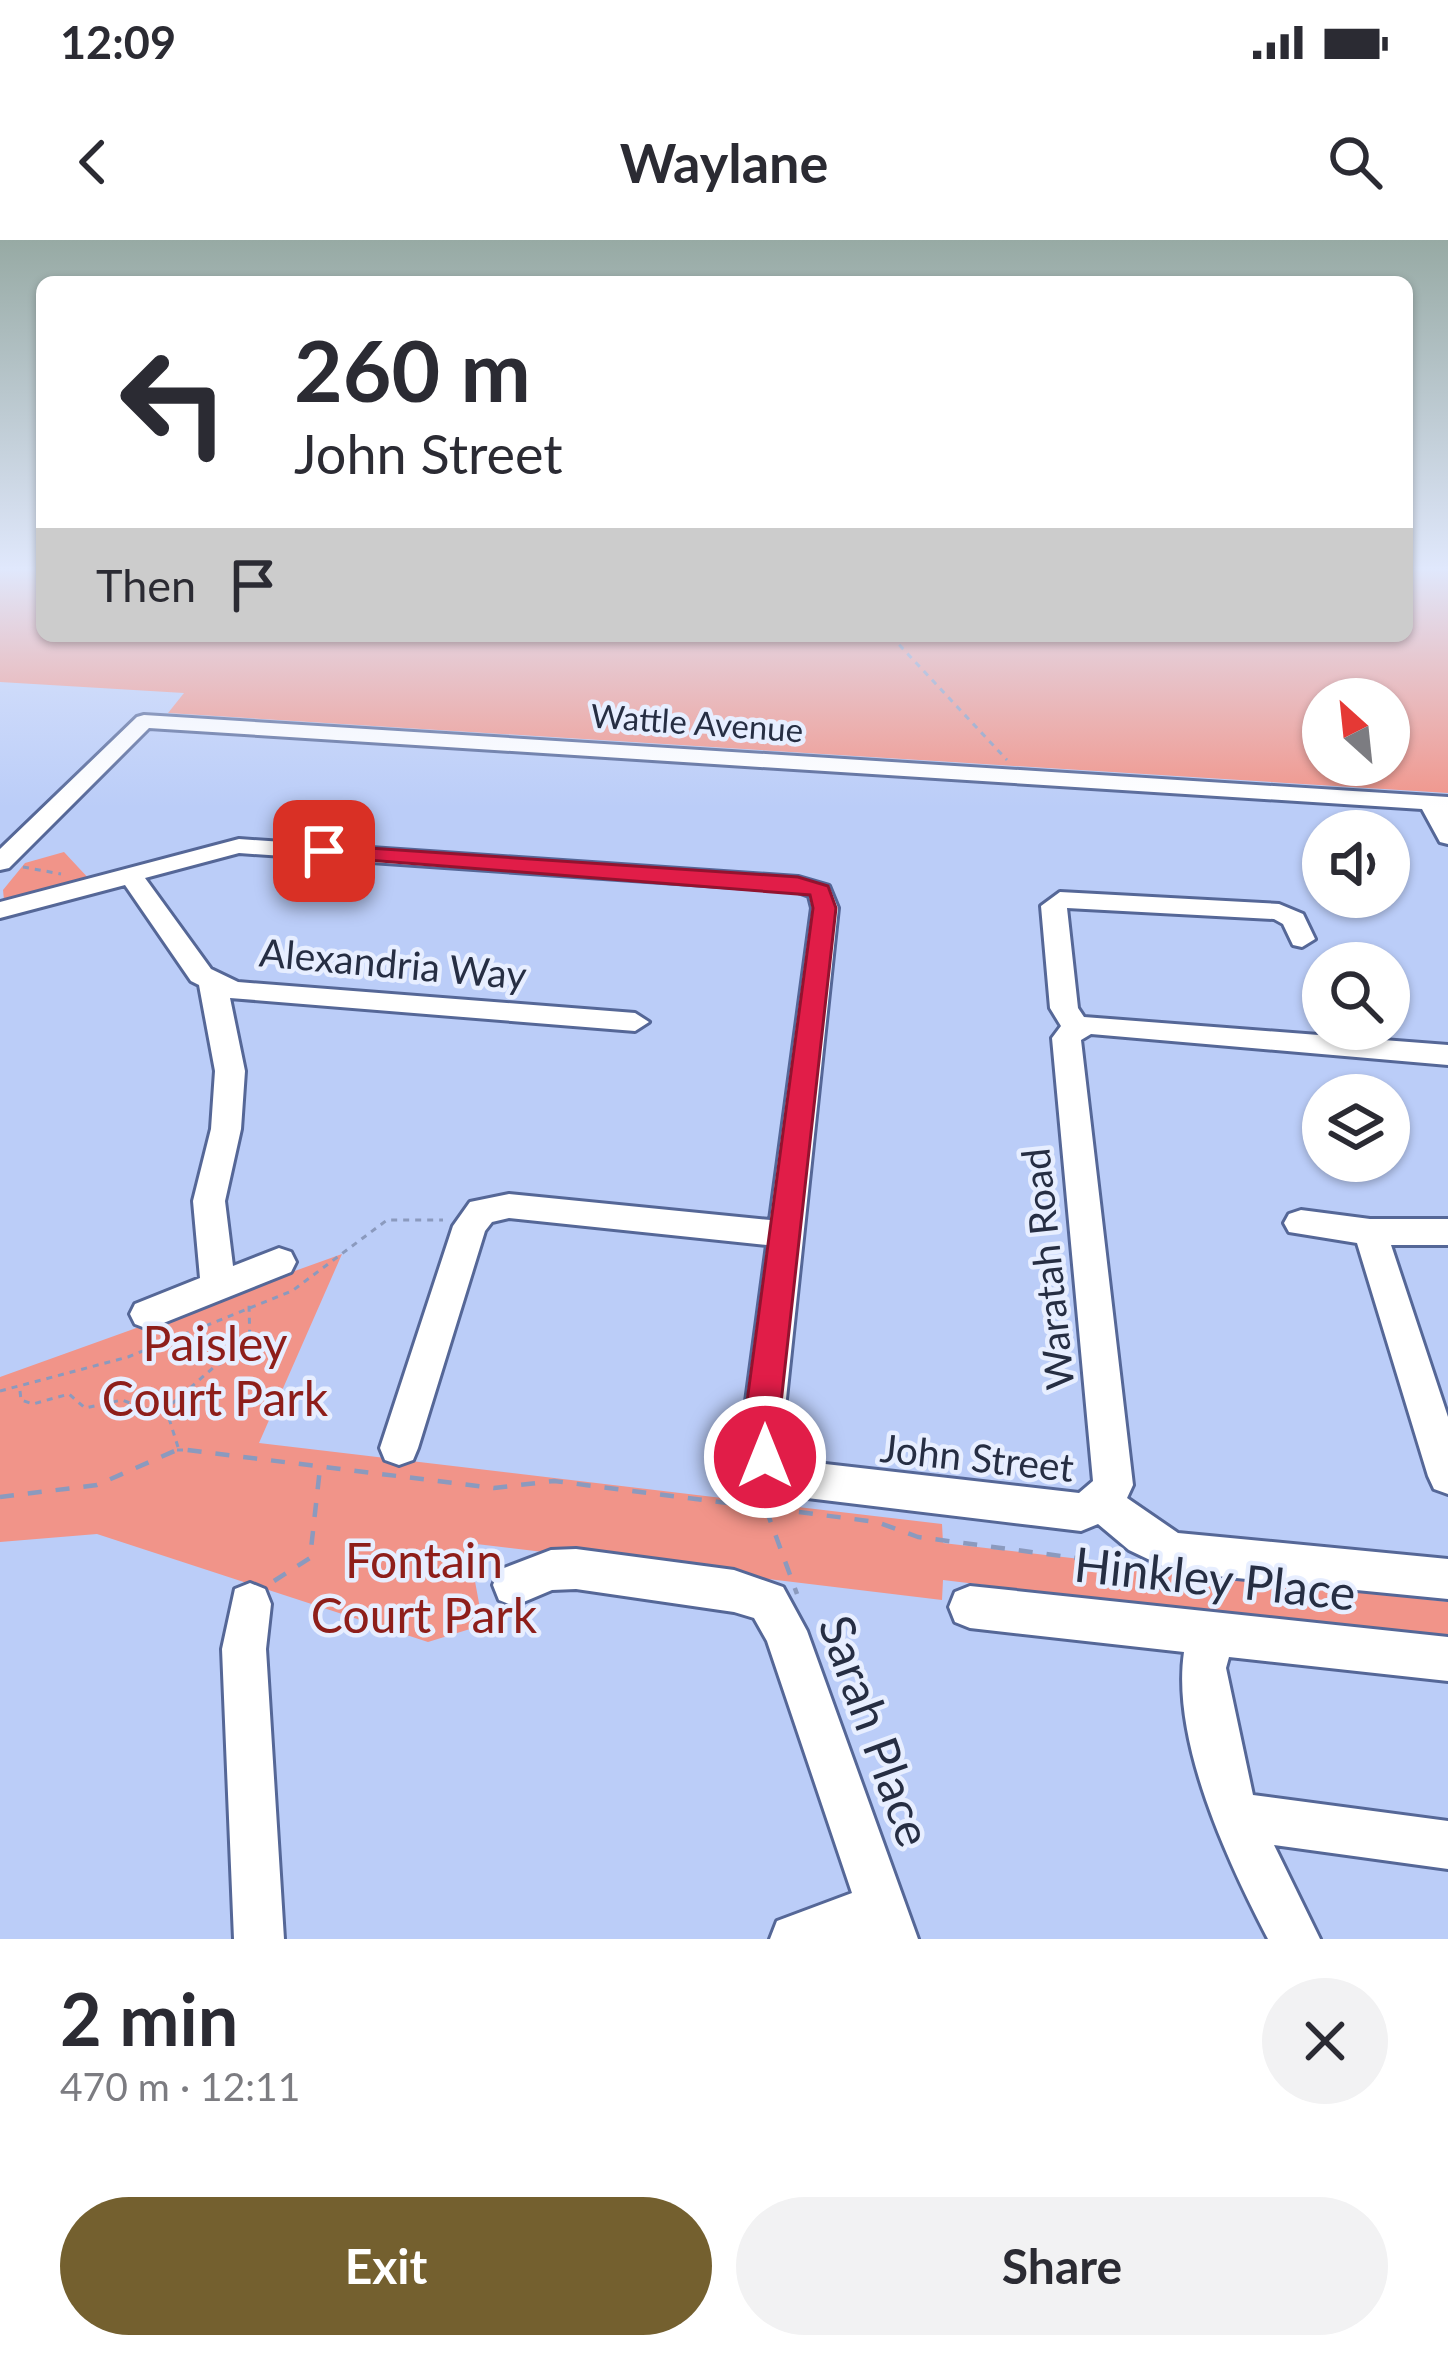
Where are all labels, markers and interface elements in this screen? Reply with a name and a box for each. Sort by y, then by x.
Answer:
text: 12:09 [60,15,176,69]
icon: back [60,129,126,195]
icon: search [1322,129,1388,195]
text: Waylane [620,130,828,195]
text: 260 m [294,319,531,420]
icon: left [96,324,252,480]
text: John Street [294,421,563,486]
icon: arrive [220,552,286,618]
text: Then [96,558,196,612]
north arrow [1302,678,1410,786]
map controls [1302,678,1410,1182]
street label: Wattle Avenue [590,695,805,749]
pin [273,800,375,902]
button: sound [1302,810,1410,918]
icon: arrive [291,818,357,884]
street label: Alexandria Way [258,928,529,998]
button: search [1302,942,1410,1050]
button: layers [1302,1074,1410,1182]
street label: Waratah Road [1011,1146,1083,1392]
park label: Paisley Court Park [102,1314,329,1426]
position arrow [702,1394,828,1520]
street label: John Street [878,1424,1076,1490]
park label: Fontain Court Park [311,1531,538,1643]
street label: Hinkley Place [1072,1534,1359,1621]
street label: Sarah Place [808,1607,944,1854]
text: 2 min [60,1975,238,2061]
button: close [1262,1978,1388,2104]
text: 470 m · 12:11 [60,2063,300,2109]
button: Exit [60,2197,712,2335]
button: Share [736,2197,1388,2335]

